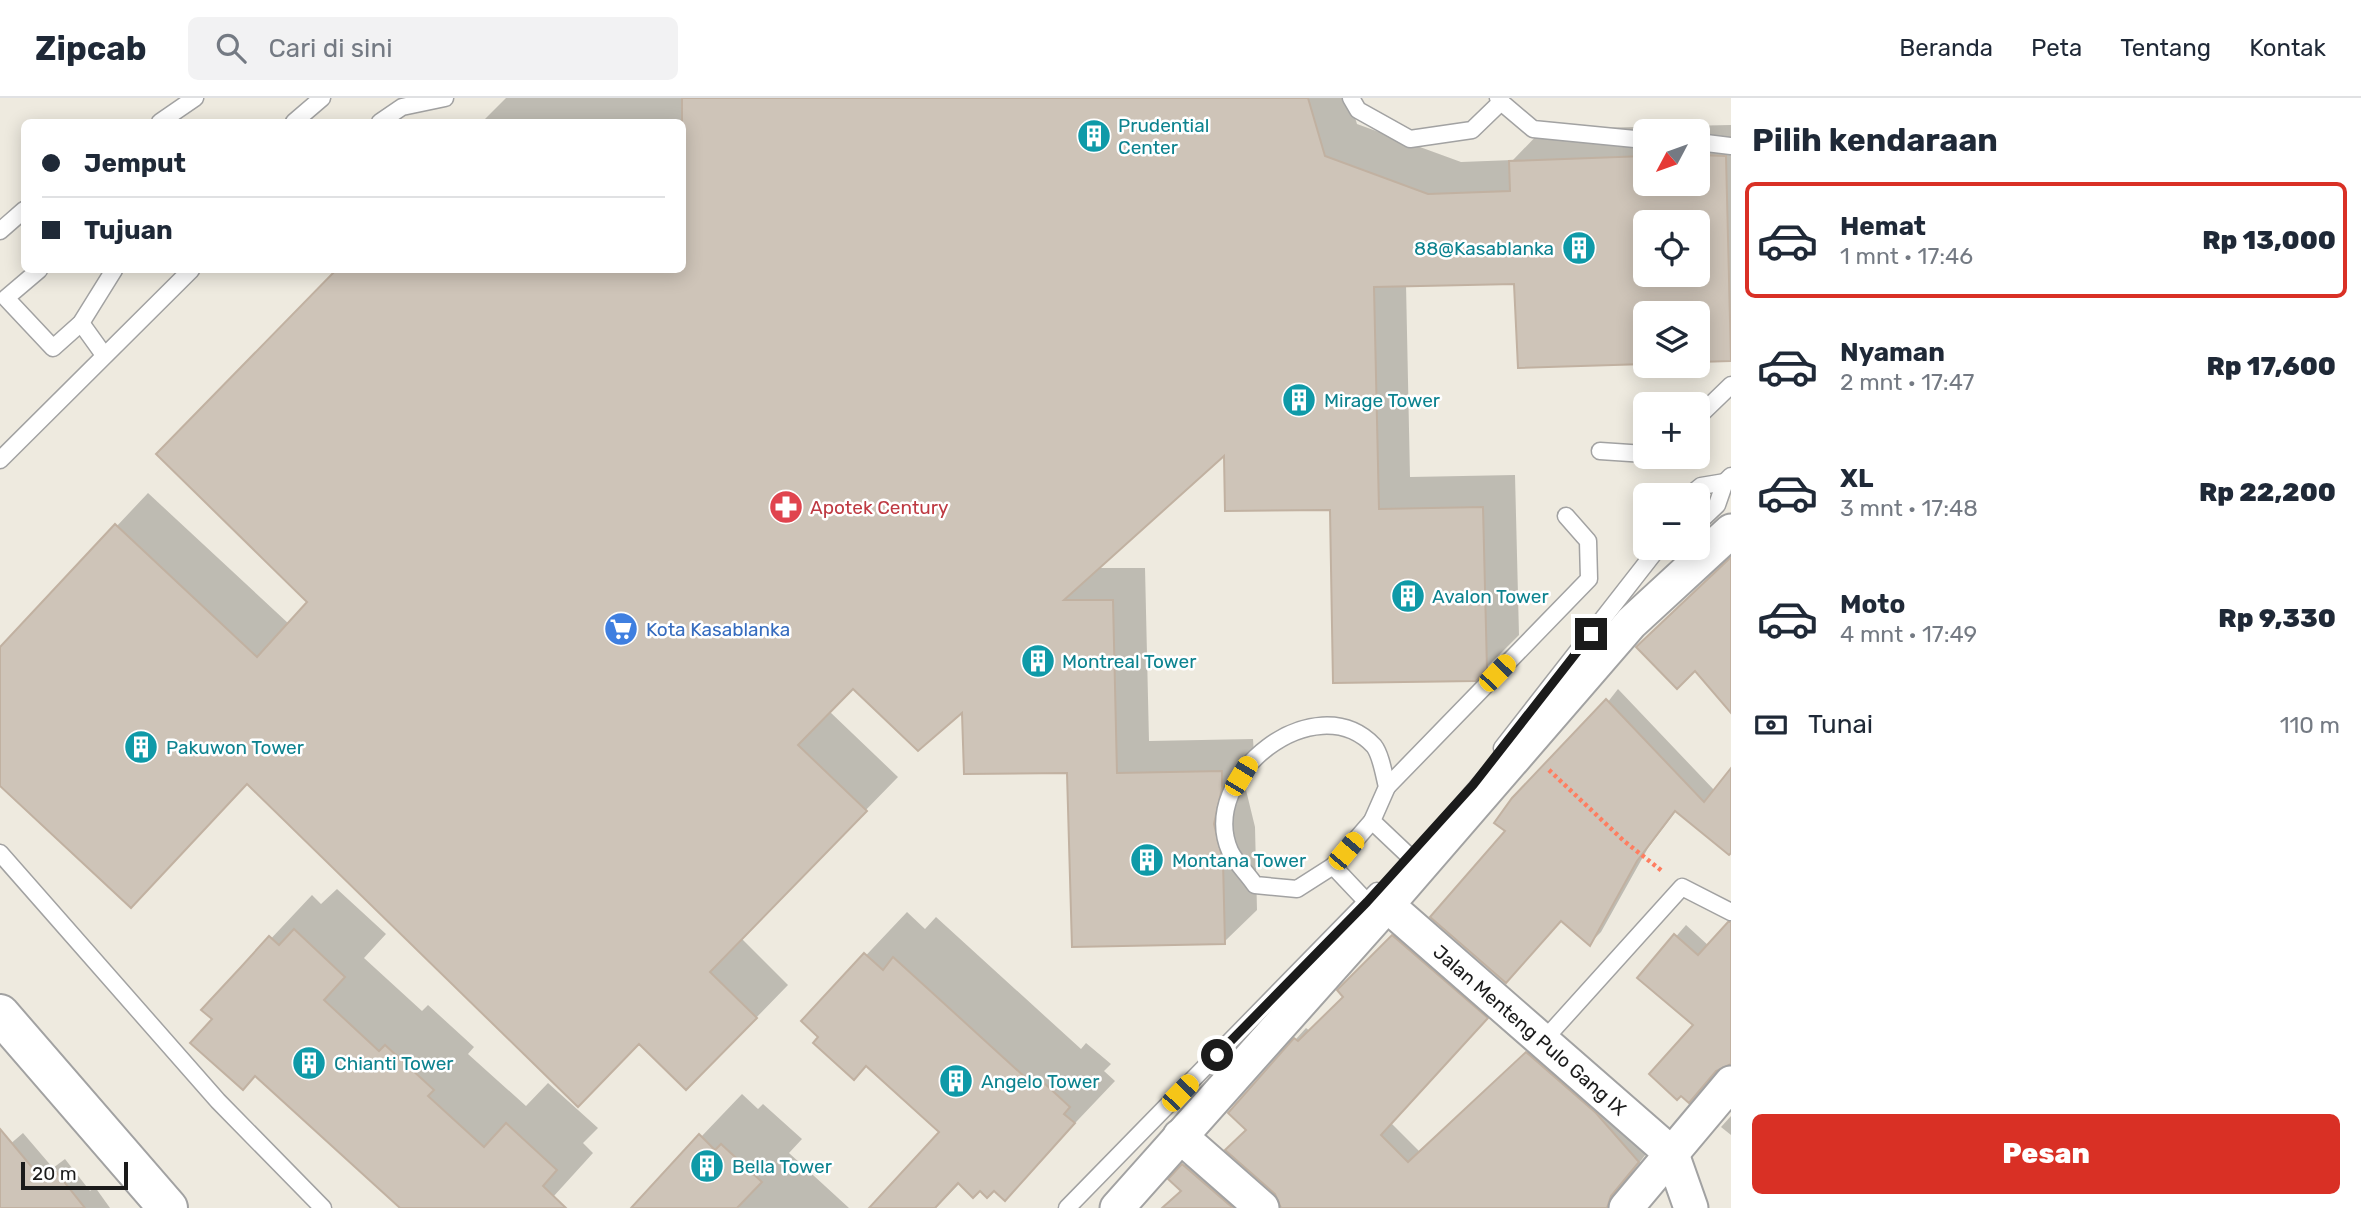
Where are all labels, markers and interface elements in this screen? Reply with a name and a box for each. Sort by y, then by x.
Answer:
search box [188,17,678,80]
text: Zipcab [35,29,146,68]
icon: search [212,29,250,67]
text: Cari di sini [268,33,392,64]
text: Beranda [1899,34,1993,62]
text: Peta [2031,34,2082,62]
text: Tentang [2120,34,2211,62]
text: Kontak [2249,34,2326,62]
place label: Prudential Center [1118,114,1209,159]
building icon: Prudential Center [1075,117,1113,155]
north arrow [1633,119,1710,196]
map controls [1633,119,1710,560]
text: Pilih kendaraan [1752,121,1998,159]
text: Jemput [84,148,186,179]
icon: car [1756,209,1819,272]
button: locate [1633,210,1710,287]
text: Hemat [1840,211,1926,242]
text: Tujuan [84,215,173,246]
text: Rp 13,000 [2202,225,2336,256]
building icon: 88@Kasablanka [1560,229,1598,267]
place label: 88@Kasablanka [1414,237,1554,260]
text: 1 mnt · 17:46 [1840,242,1973,270]
button: layers [1633,301,1710,378]
icon: car [1756,335,1819,398]
text: Nyaman [1840,337,1945,368]
text: Rp 17,600 [2206,351,2336,382]
text: 2 mnt · 17:47 [1840,368,1974,396]
building icon: Mirage Tower [1280,381,1318,419]
place label: Mirage Tower [1324,389,1441,412]
button: + [1633,392,1710,469]
icon: car [1756,461,1819,524]
text: XL [1840,463,1873,494]
text: Rp 22,200 [2199,477,2336,508]
button: − [1633,483,1710,560]
pharmacy icon: Apotek Century [767,488,805,526]
text: 3 mnt · 17:48 [1840,494,1978,522]
place label: Apotek Century [810,496,948,519]
building icon: Avalon Tower [1389,577,1427,615]
place label: Avalon Tower [1432,585,1549,608]
icon: car [1756,587,1819,650]
text: Moto [1840,589,1905,620]
text: Rp 9,330 [2218,603,2336,634]
supermarket icon: Kota Kasablanka [602,610,640,648]
place label: Kota Kasablanka [646,618,790,641]
route end [1575,618,1607,650]
text: 4 mnt · 17:49 [1840,620,1977,648]
building icon: Montreal Tower [1019,642,1057,680]
place label: Montreal Tower [1062,650,1197,673]
car [1475,651,1520,695]
icon: cash [1752,706,1790,744]
text: Tunai [1808,709,1873,740]
text: 110 m [2280,711,2340,739]
building icon: Pakuwon Tower [122,728,160,766]
place label: Pakuwon Tower [166,736,305,759]
car [1222,753,1261,799]
car [1325,828,1368,874]
building icon: Montana Tower [1128,841,1166,879]
place label: Montana Tower [1172,849,1307,872]
street label: Jalan Menteng Pulo Gang IX [1428,940,1631,1121]
route start [1201,1039,1233,1071]
building icon: Chianti Tower [290,1044,328,1082]
place label: Chianti Tower [334,1052,454,1075]
building icon: Angelo Tower [937,1062,975,1100]
place label: Angelo Tower [981,1070,1100,1093]
car [1158,1071,1203,1115]
button: Pesan [1752,1114,2340,1194]
building icon: Bella Tower [688,1147,726,1185]
place label: Bella Tower [732,1155,833,1178]
scale bar [21,1159,128,1191]
text: 20 m [32,1162,77,1185]

